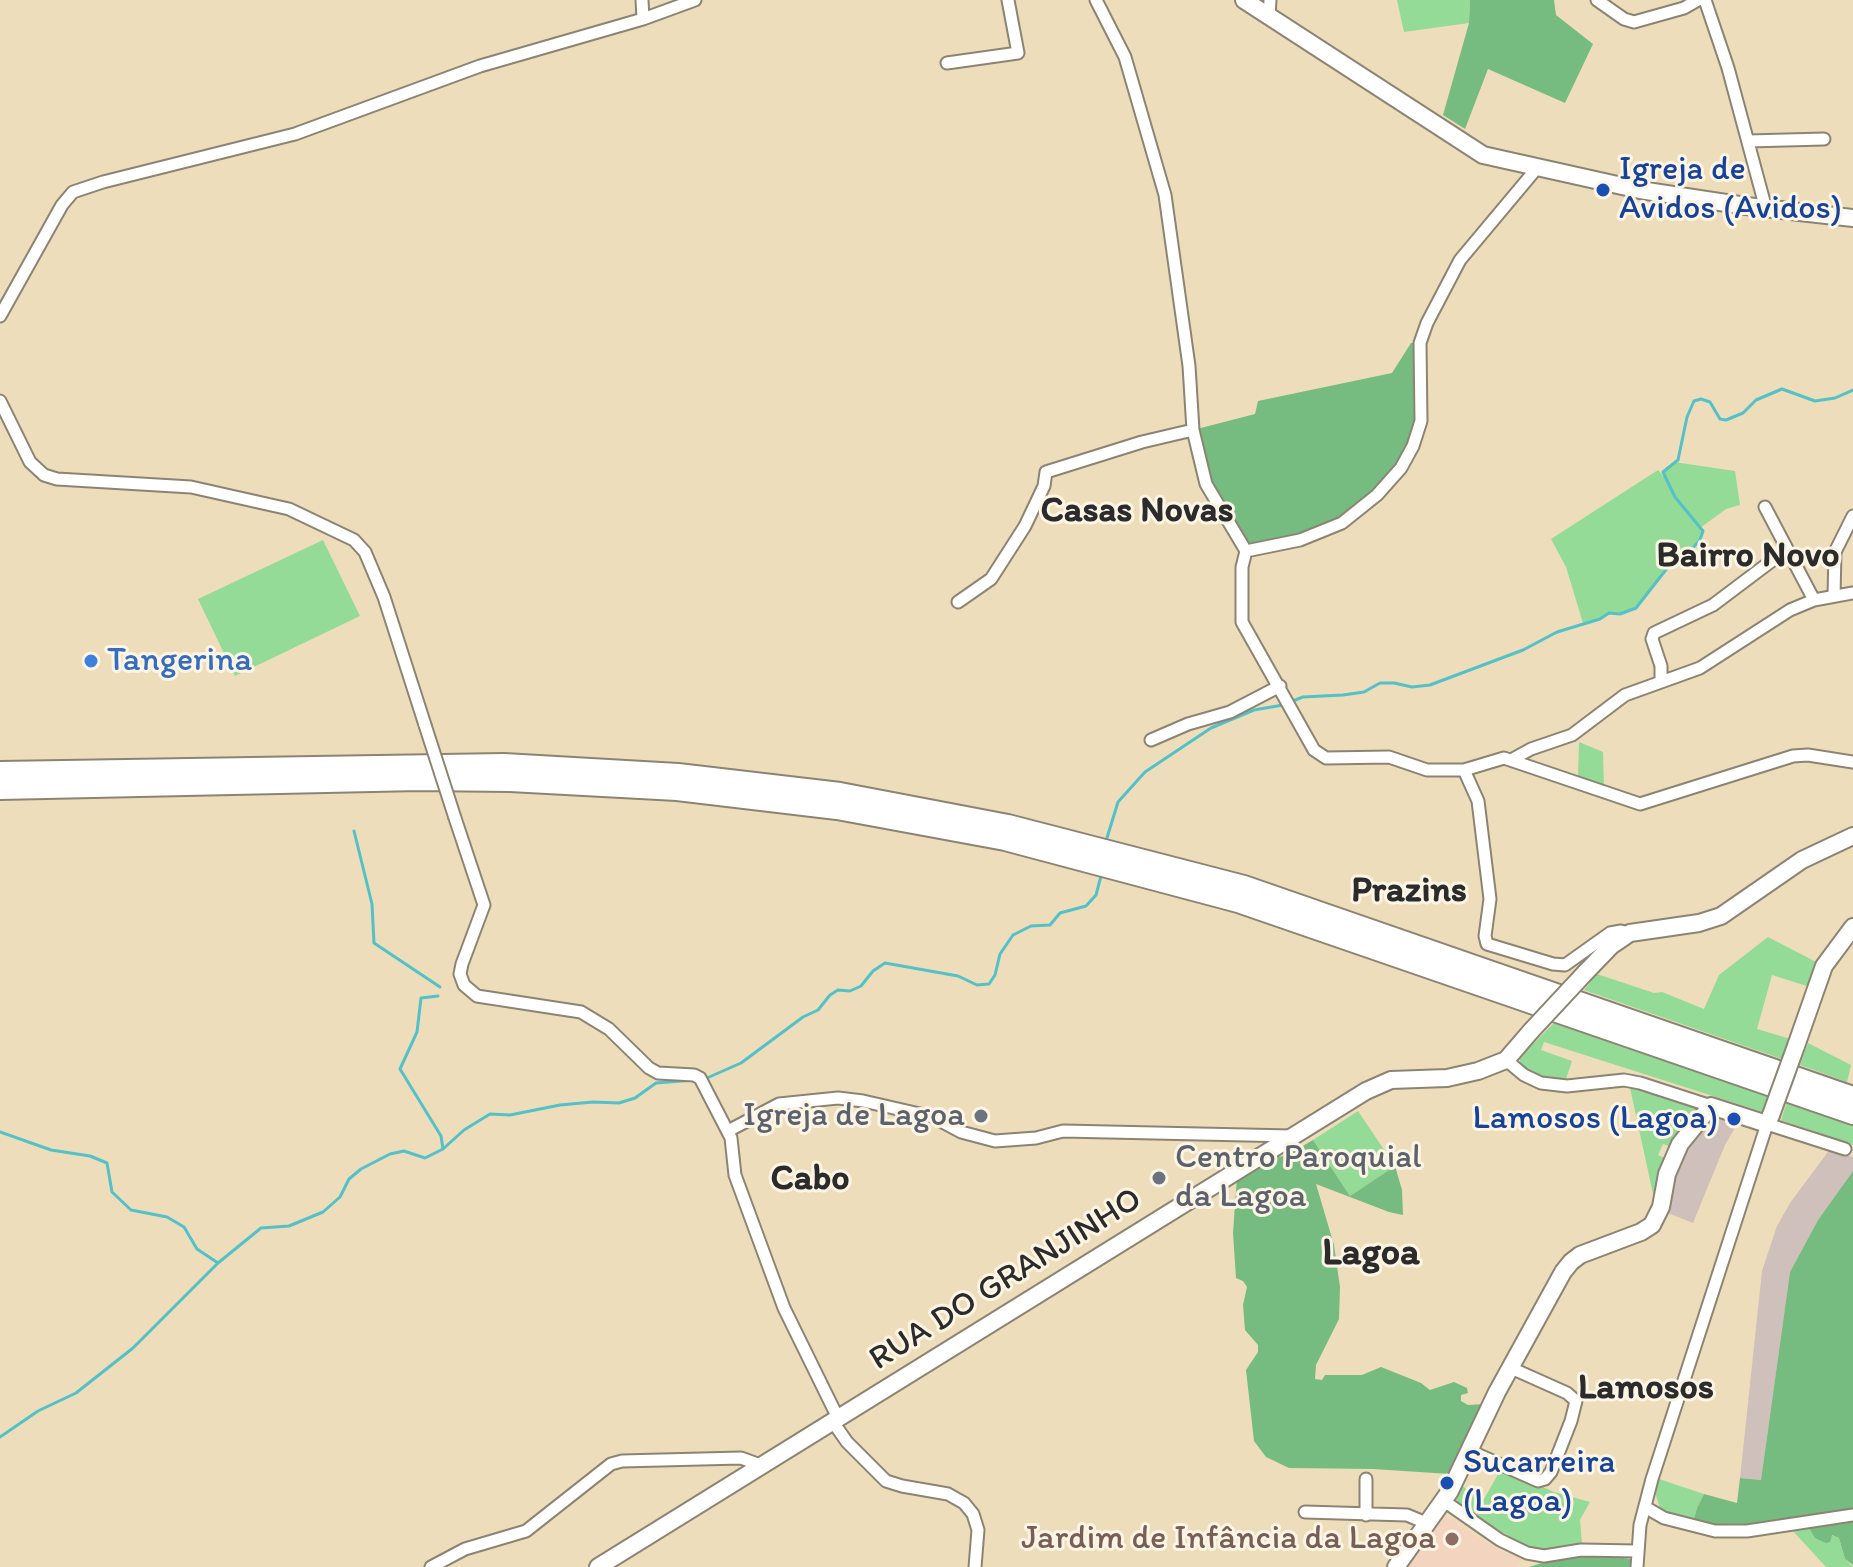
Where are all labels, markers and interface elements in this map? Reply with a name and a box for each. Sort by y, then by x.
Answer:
place label: Igreja de Avidos (Avidos) [1619,150,1842,230]
marker: Igreja de Avidos (Avidos) [1594,181,1612,199]
district label: Casas Novas [1041,490,1233,534]
district label: Bairro Novo [1656,535,1840,579]
place label: Tangerina [107,641,252,681]
marker: Tangerina [82,652,100,670]
district label: Prazins [1351,870,1467,914]
place label: Igreja de Lagoa [743,1096,965,1136]
place label: Lamosos (Lagoa) [1472,1099,1718,1139]
marker: Igreja de Lagoa [972,1107,990,1125]
marker: Lamosos (Lagoa) [1725,1110,1743,1128]
place label: Centro Paroquial da Lagoa [1175,1138,1422,1218]
district label: Cabo [771,1158,849,1202]
marker: Centro Paroquial da Lagoa [1150,1169,1168,1187]
street label: RUA DO GRANJINHO [862,1180,1150,1380]
district label: Lagoa [1322,1231,1420,1277]
district label: Lamosos [1578,1367,1714,1411]
place label: Sucarreira (Lagoa) [1463,1443,1615,1522]
marker: Sucarreira (Lagoa) [1438,1474,1456,1492]
place label: Jardim de Infância da Lagoa [1021,1519,1436,1559]
marker: Jardim de Infância da Lagoa [1443,1530,1461,1548]

